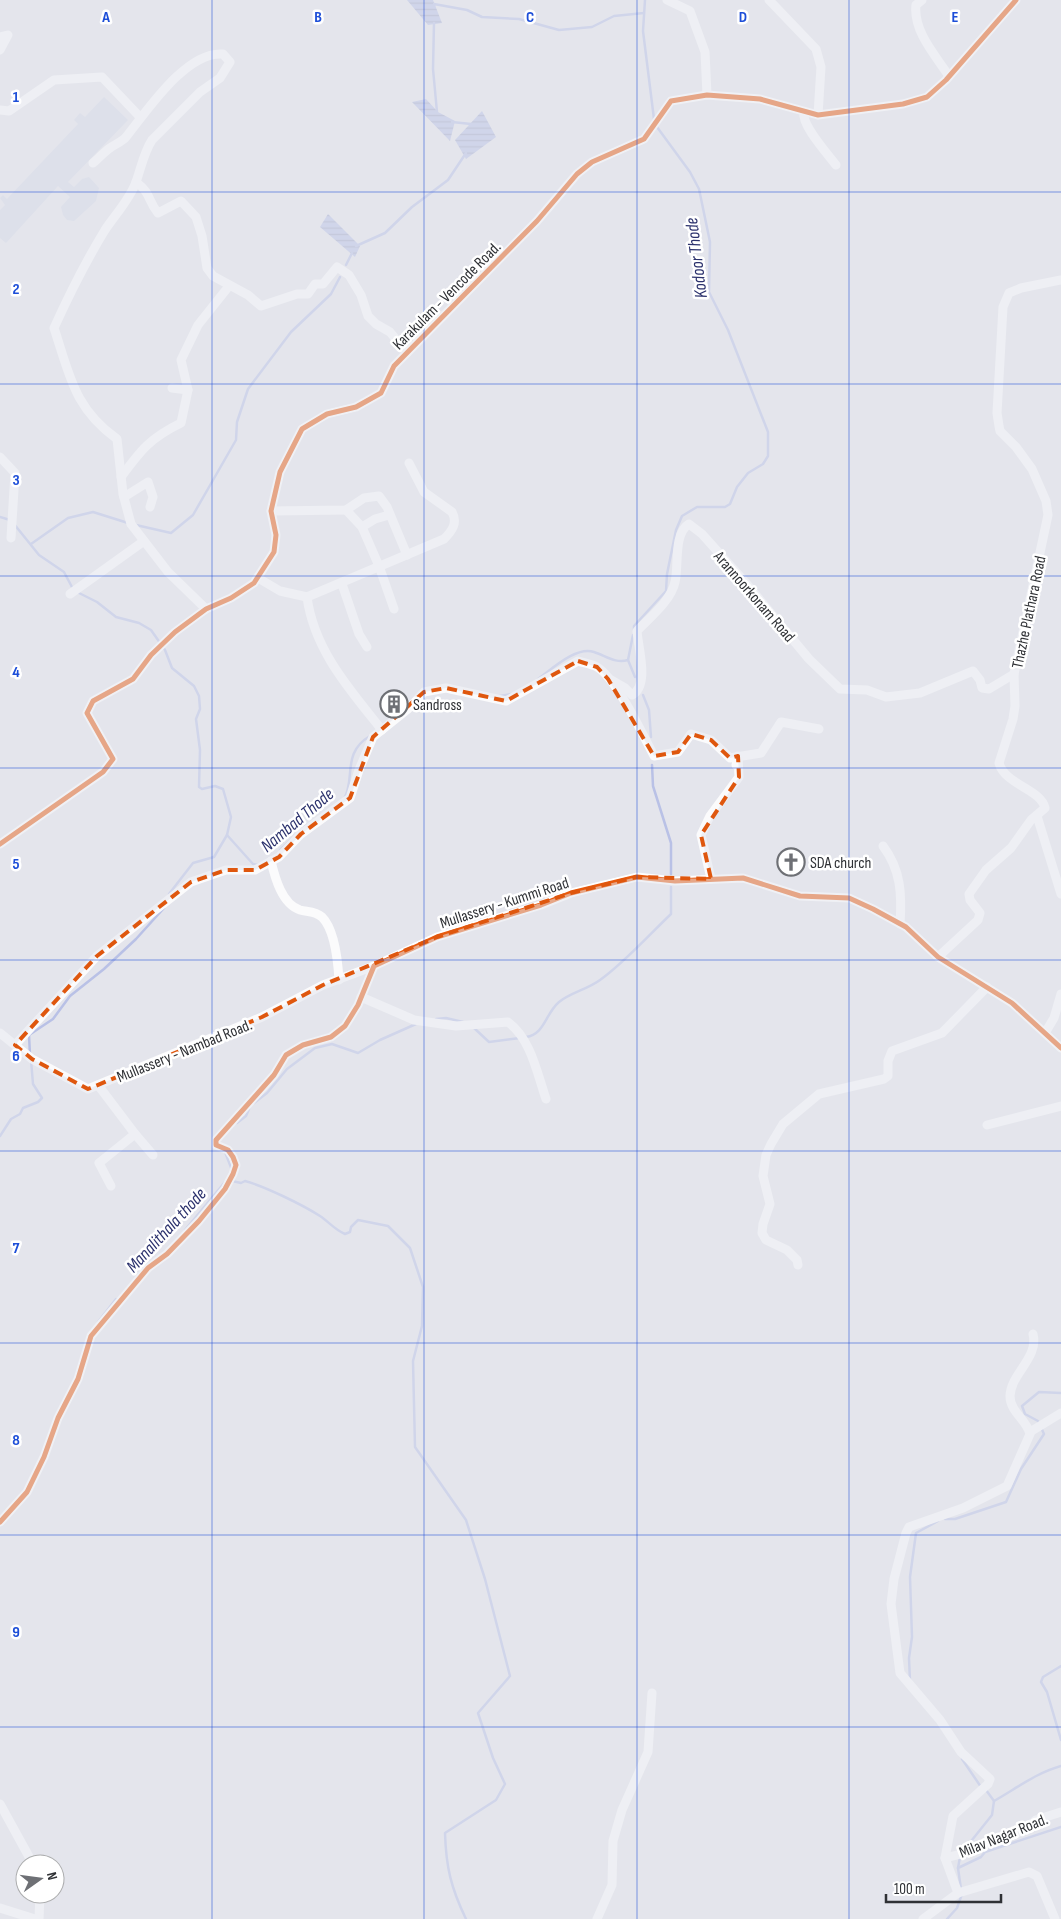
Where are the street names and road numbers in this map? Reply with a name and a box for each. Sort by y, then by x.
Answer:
street label: Karakulam - Vencode Road. [389,238,505,354]
street label: Arannoorkonam Road [709,547,798,646]
street label: Thazhe Plathara Road [1008,554,1051,670]
street label: Mullassery - Kummi Road [438,874,571,933]
street label: Mullassery - Nambad Road. [114,1016,255,1087]
street label: Milav Nagar Road. [957,1810,1051,1863]

